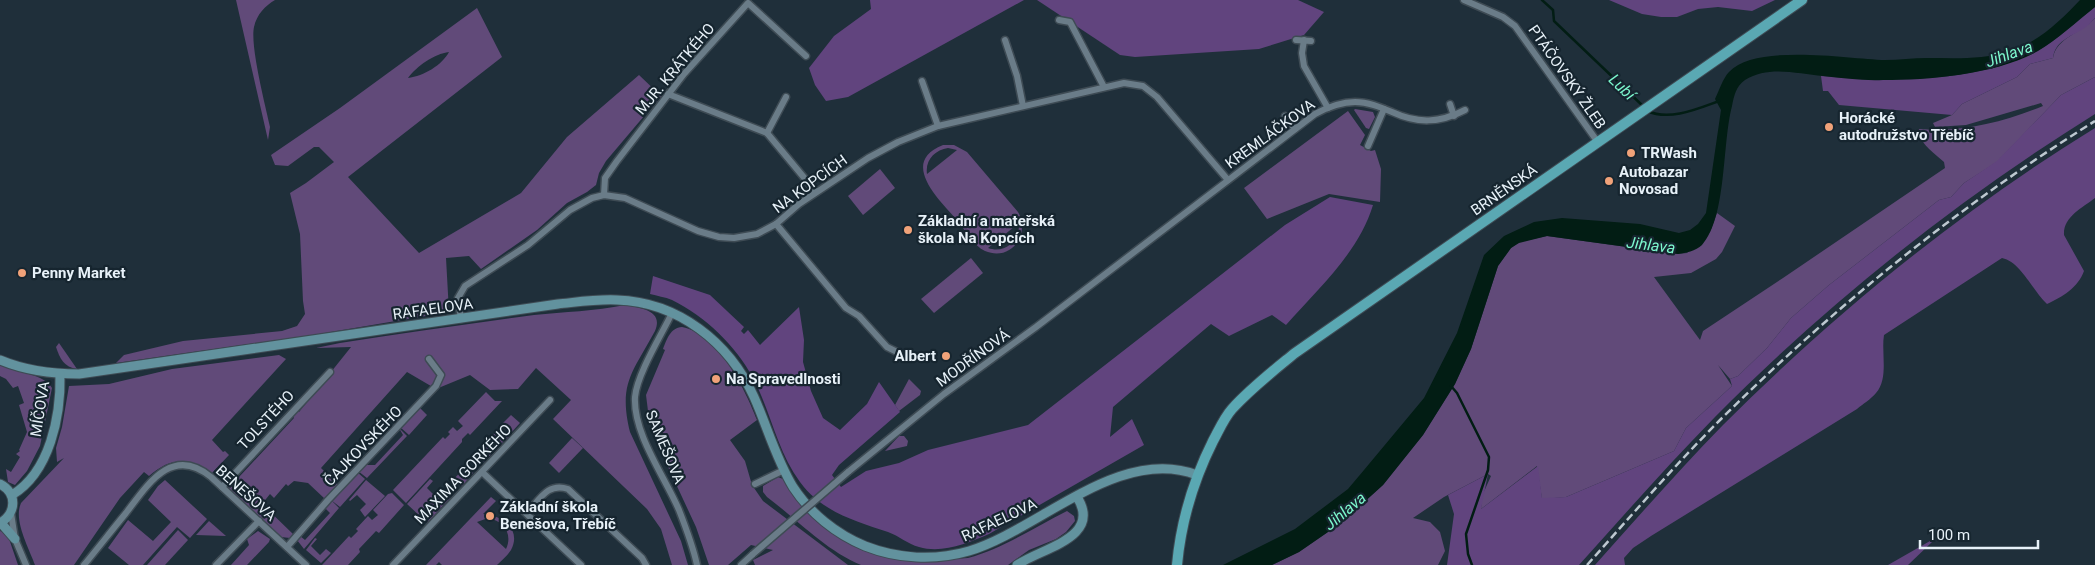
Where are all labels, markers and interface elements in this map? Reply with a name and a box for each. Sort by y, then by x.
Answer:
street label: MJR. KRÁTKÉHO [632,20,718,118]
street label: PTÁČOVSKÝ ŽLEB [1524,21,1610,133]
water label: Jihlava [1983,37,2035,71]
water label: Lubí [1605,70,1641,105]
street label: KREMLÁČKOVA [1222,95,1318,172]
place label: Horácké autodružstvo Třebíč [1839,109,1974,144]
marker: Horácké autodružstvo Třebíč [1823,121,1835,133]
place label: TRWash [1641,144,1697,162]
marker: TRWash [1625,147,1637,159]
street label: NA KOPCÍCH [769,151,851,217]
street label: BRNĚNSKÁ [1467,161,1541,219]
place label: Autobazar Novosad [1619,163,1689,198]
marker: Autobazar Novosad [1603,175,1615,187]
place label: Základní a mateřská škola Na Kopcích [918,212,1055,247]
marker: Základní a mateřská škola Na Kopcích [902,224,914,236]
water label: Jihlava [1626,233,1676,257]
place label: Penny Market [32,264,125,282]
marker: Penny Market [16,267,28,279]
street label: RAFAELOVA [392,294,475,324]
street label: MODŘÍNOVÁ [933,325,1013,391]
place label: Albert [894,347,936,365]
marker: Albert [940,350,952,362]
place label: Na Spravedlnosti [726,370,841,388]
marker: Na Spravedlnosti [710,373,722,385]
street label: MÍČOVA [27,380,53,438]
street label: TOLSTÉHO [234,387,298,453]
street label: ČAJKOVSKÉHO [320,402,406,490]
street label: SAMEŠOVA [641,408,689,487]
street label: MAXIMA GORKÉHO [411,420,515,528]
street label: BENEŠOVA [212,461,280,525]
water label: Jihlava [1320,488,1370,534]
street label: RAFAELOVA [959,495,1040,545]
place label: Základní škola Benešova, Třebíč [500,498,616,533]
marker: Základní škola Benešova, Třebíč [484,510,496,522]
scale bar [1920,518,2038,550]
text: 100 m [1928,526,1970,544]

